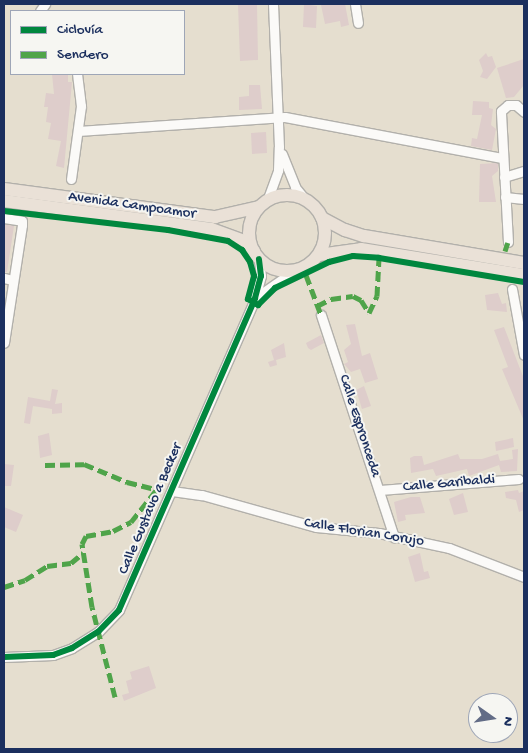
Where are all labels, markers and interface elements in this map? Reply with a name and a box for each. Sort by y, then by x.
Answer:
legend [10,10,185,75]
text: Ciclovía [57,21,103,39]
text: Sendero [57,46,108,64]
street label: Avenida Campoamor [67,188,197,224]
street label: Calle Espronceda [334,372,384,480]
street label: Calle Gustavo a Becker [115,441,187,577]
street label: Calle Garibaldi [402,471,496,497]
street label: Calle Florian Corujo [303,515,425,551]
north arrow [468,693,518,743]
text: N [498,715,516,728]

